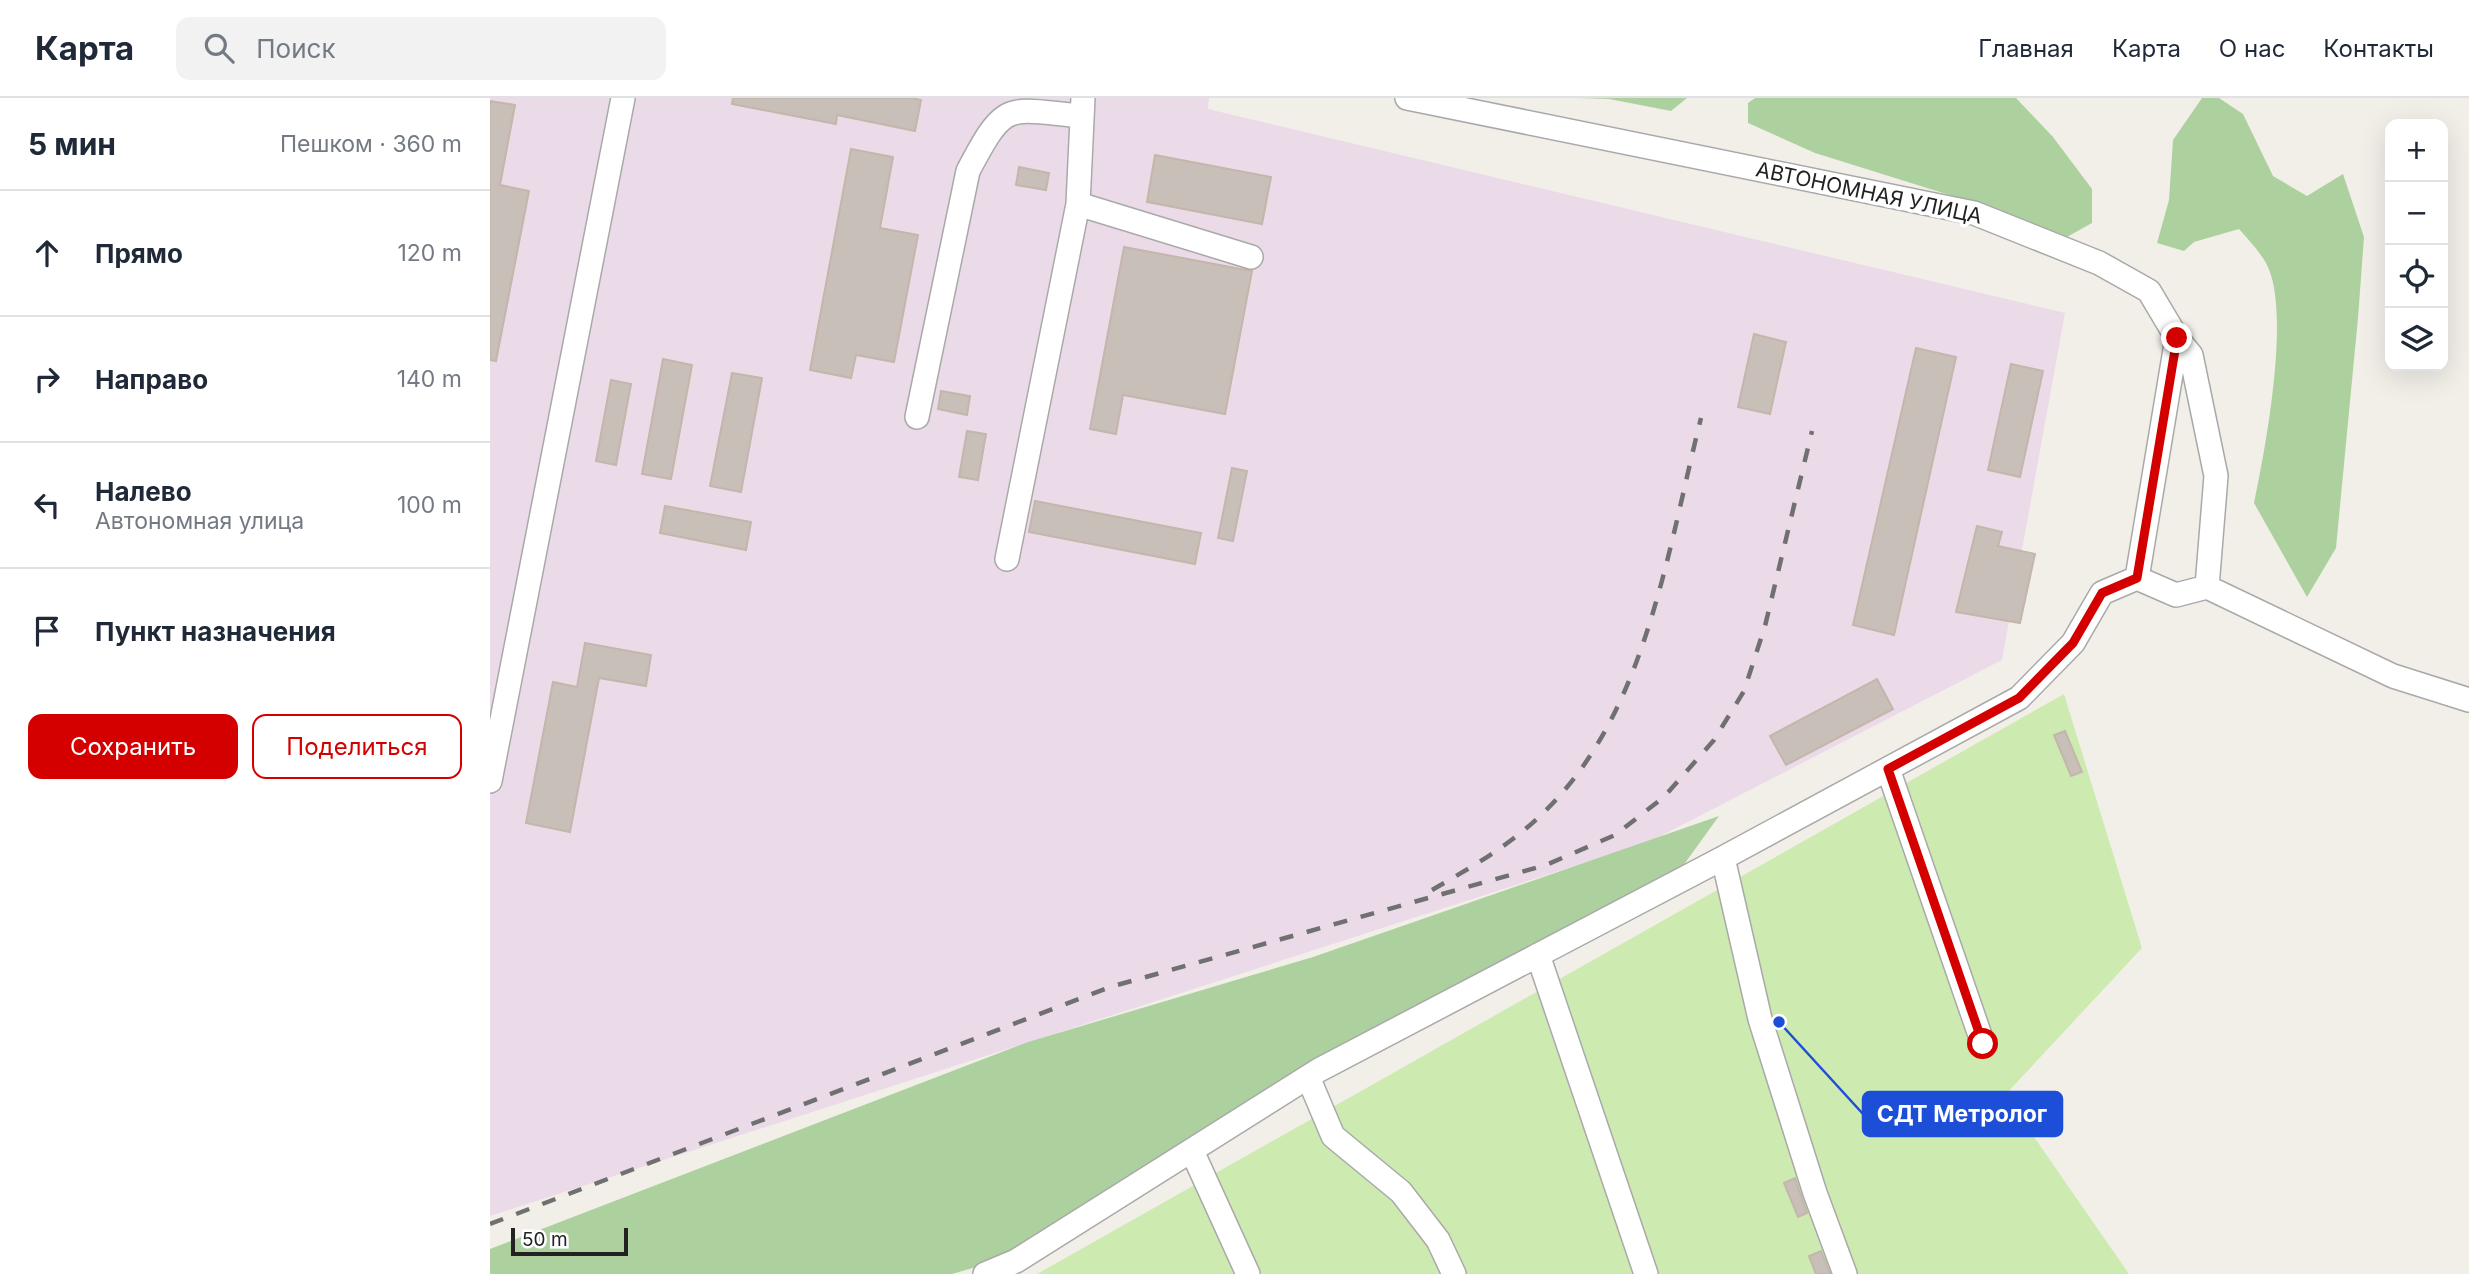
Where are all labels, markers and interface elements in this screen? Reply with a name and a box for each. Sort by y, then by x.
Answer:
search box [176,17,666,80]
text: Карта [35,28,134,68]
icon: search [200,29,238,67]
text: Поиск [256,33,335,64]
text: Главная [1978,34,2074,63]
text: Карта [2112,34,2181,63]
text: О нас [2219,34,2285,63]
text: Контакты [2323,34,2434,63]
map controls [2385,119,2448,371]
button: + [2385,119,2448,182]
text: 5 мин [28,126,116,162]
text: Пешком · 360 m [280,130,462,158]
street label: АВТОНОМНАЯ УЛИЦА [1754,156,1984,229]
button: − [2385,182,2448,245]
icon: ahead [28,234,66,272]
text: Прямо [95,238,183,269]
text: 120 m [397,239,462,267]
button: locate [2385,245,2448,308]
button: layers [2385,308,2448,371]
route end [2161,322,2192,353]
icon: right [28,360,66,398]
text: Направо [95,364,208,395]
text: 140 m [397,365,462,393]
text: Налево [95,476,192,507]
icon: left [28,486,66,524]
text: 100 m [397,491,462,519]
text: Автономная улица [95,507,304,535]
icon: arrive [28,612,66,650]
text: Пункт назначения [95,616,336,647]
button: Сохранить [28,714,238,779]
button: Поделиться [252,714,462,779]
route start [1967,1028,1998,1059]
callout: СДТ Метролог [1863,1092,2062,1136]
text: СДТ Метролог [1877,1100,2047,1128]
scale bar [511,1225,628,1257]
text: 50 m [522,1228,568,1251]

